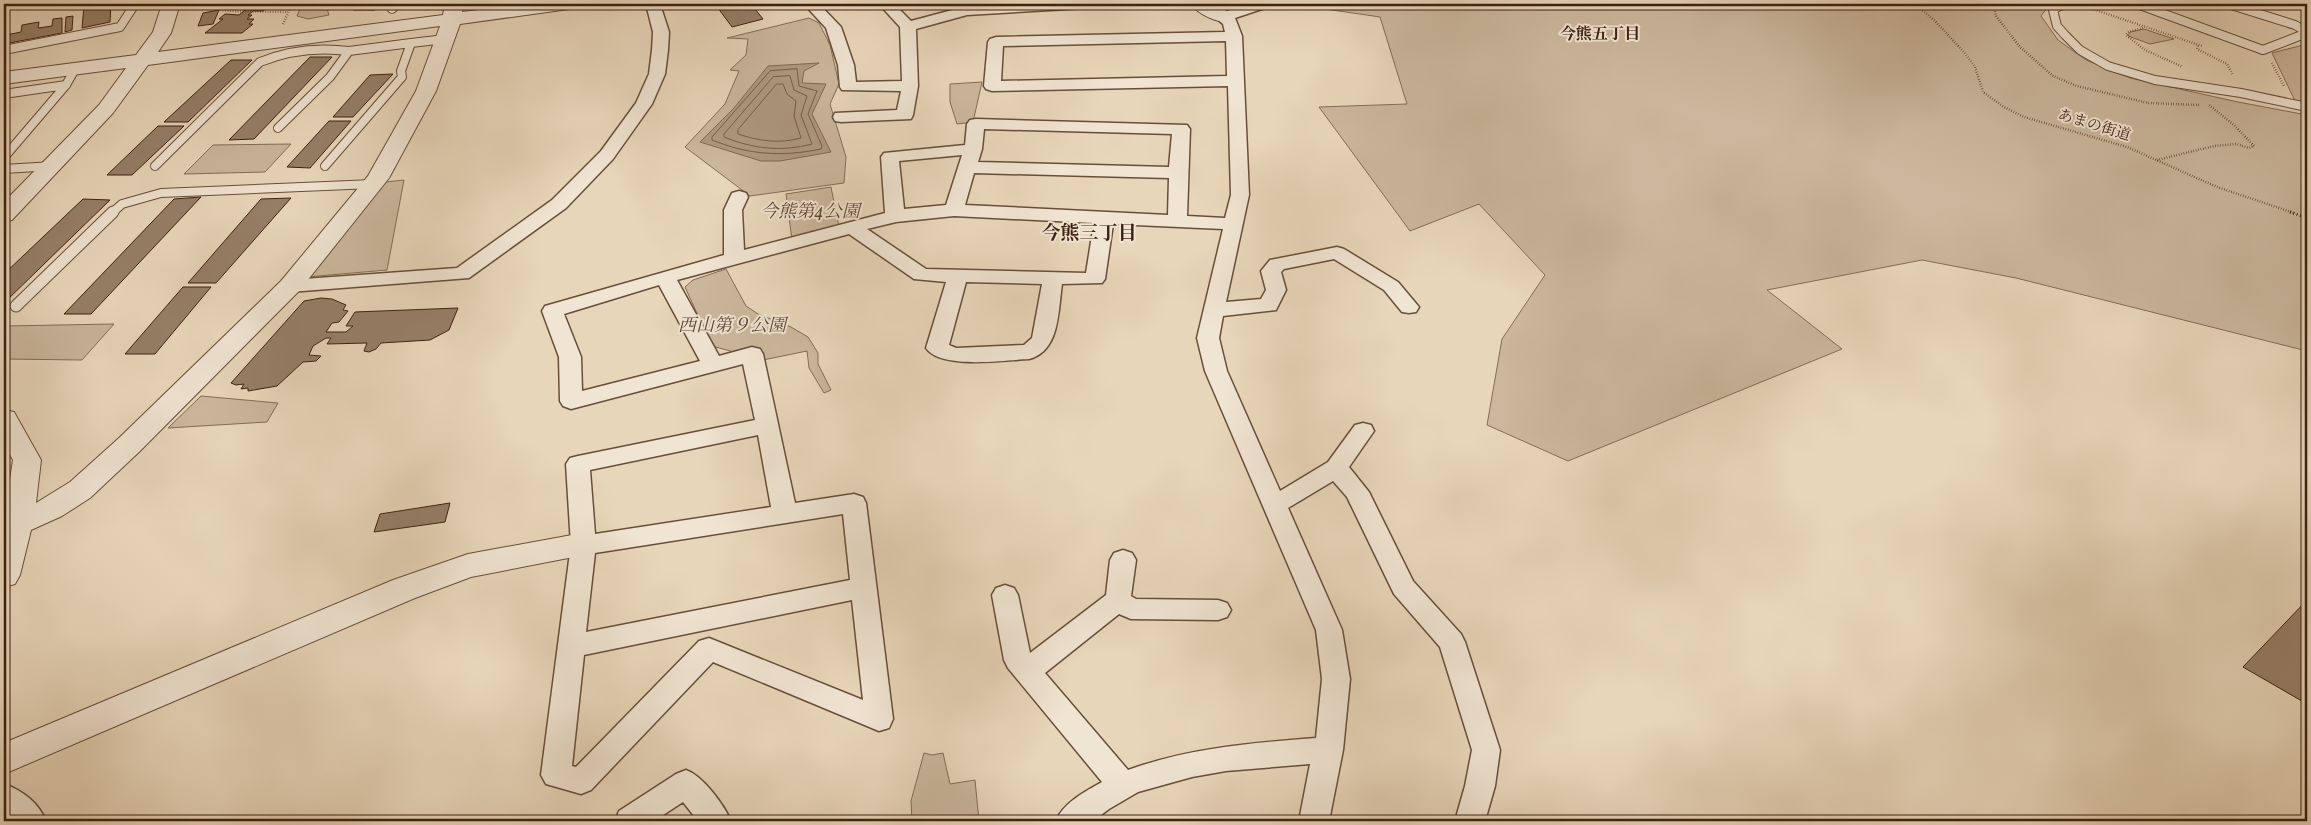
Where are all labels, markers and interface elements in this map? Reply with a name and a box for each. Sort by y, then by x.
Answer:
district label: 今熊五丁目 [1560,24,1640,46]
street label: あまの街道 [2055,105,2133,147]
park label: 今熊第4公園 [760,200,863,225]
district label: 今熊三丁目 [1041,221,1137,247]
park label: 西山第９公園 [678,314,789,339]

